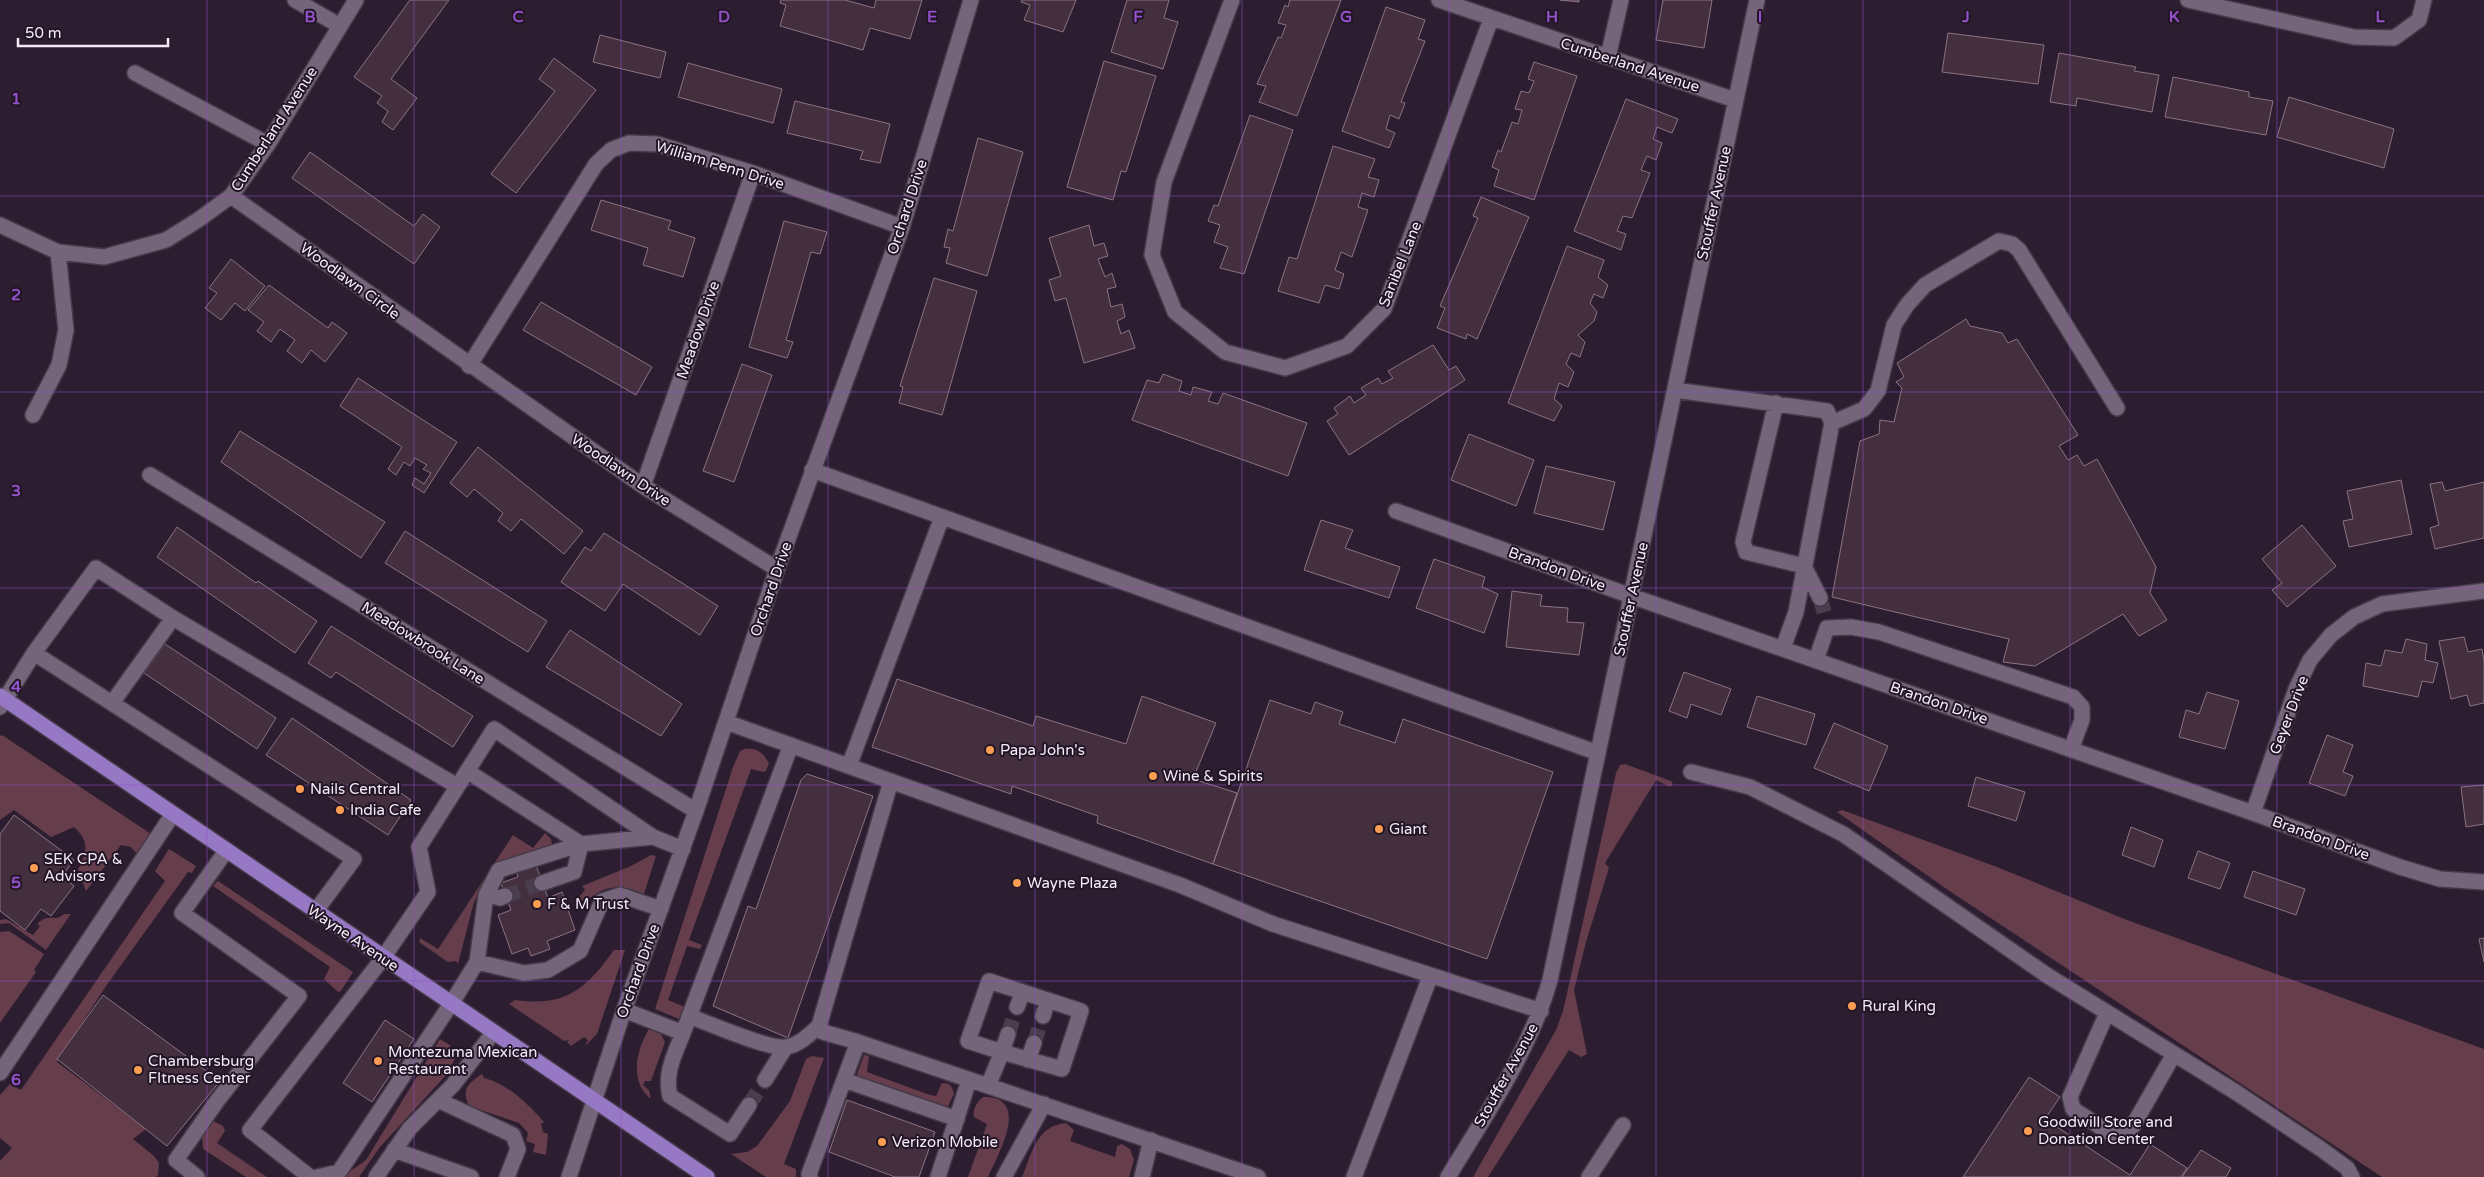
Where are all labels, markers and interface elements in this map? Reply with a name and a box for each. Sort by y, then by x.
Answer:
text: B [304,7,316,27]
text: C [512,7,524,27]
text: D [718,7,730,27]
text: E [927,7,937,27]
text: F [1133,7,1143,27]
text: G [1340,7,1352,27]
text: H [1546,7,1558,27]
text: I [1758,7,1762,27]
text: J [1961,7,1970,27]
text: K [2169,7,2180,27]
text: L [2375,7,2385,27]
scale bar [18,15,168,47]
text: 50 m [25,24,62,42]
street label: Cumberland Avenue [1558,34,1702,96]
street label: Cumberland Avenue [227,63,321,195]
text: 1 [11,89,21,109]
street label: William Penn Drive [654,137,786,193]
street label: Stouffer Avenue [1693,144,1735,262]
street label: Orchard Drive [883,157,931,257]
street label: Sanibel Lane [1375,219,1425,309]
street label: Woodlawn Circle [297,239,403,323]
street label: Meadow Drive [673,279,723,381]
text: 2 [11,285,21,305]
street label: Woodlawn Drive [568,430,674,510]
text: 3 [11,481,21,501]
street label: Orchard Drive [746,539,796,639]
street label: Stouffer Avenue [1610,540,1652,658]
street label: Brandon Drive [1506,543,1608,595]
street label: Meadowbrook Lane [358,598,488,688]
street label: Geyer Drive [2266,673,2312,757]
text: 4 [11,677,21,697]
street label: Brandon Drive [1888,678,1990,728]
place label: Papa John's [1000,741,1085,759]
marker: Papa John's [984,744,996,756]
place label: Wine & Spirits [1163,767,1263,785]
marker: Wine & Spirits [1147,770,1159,782]
place label: Nails Central [310,780,400,798]
marker: Nails Central [294,783,306,795]
place label: India Cafe [350,801,421,819]
marker: India Cafe [334,804,346,816]
street label: Brandon Drive [2270,812,2372,864]
place label: Giant [1389,820,1427,838]
marker: Giant [1373,823,1385,835]
place label: SEK CPA & Advisors [44,850,123,885]
marker: SEK CPA & Advisors [28,862,40,874]
text: 5 [11,873,21,893]
place label: Wayne Plaza [1027,874,1118,892]
marker: Wayne Plaza [1011,877,1023,889]
place label: F & M Trust [547,895,630,913]
marker: F & M Trust [531,898,543,910]
street label: Wayne Avenue [304,901,402,975]
street label: Orchard Drive [613,921,663,1021]
place label: Rural King [1862,997,1936,1015]
marker: Rural King [1846,1000,1858,1012]
street label: Stouffer Avenue [1470,1020,1542,1130]
place label: Montezuma Mexican Restaurant [388,1043,537,1078]
place label: Chambersburg FItness Center [148,1052,254,1087]
marker: Montezuma Mexican Restaurant [372,1055,384,1067]
marker: Chambersburg FItness Center [132,1064,144,1076]
text: 6 [11,1070,21,1090]
place label: Goodwill Store and Donation Center [2038,1113,2173,1148]
marker: Goodwill Store and Donation Center [2022,1125,2034,1137]
place label: Verizon Mobile [892,1133,998,1151]
marker: Verizon Mobile [876,1136,888,1148]

